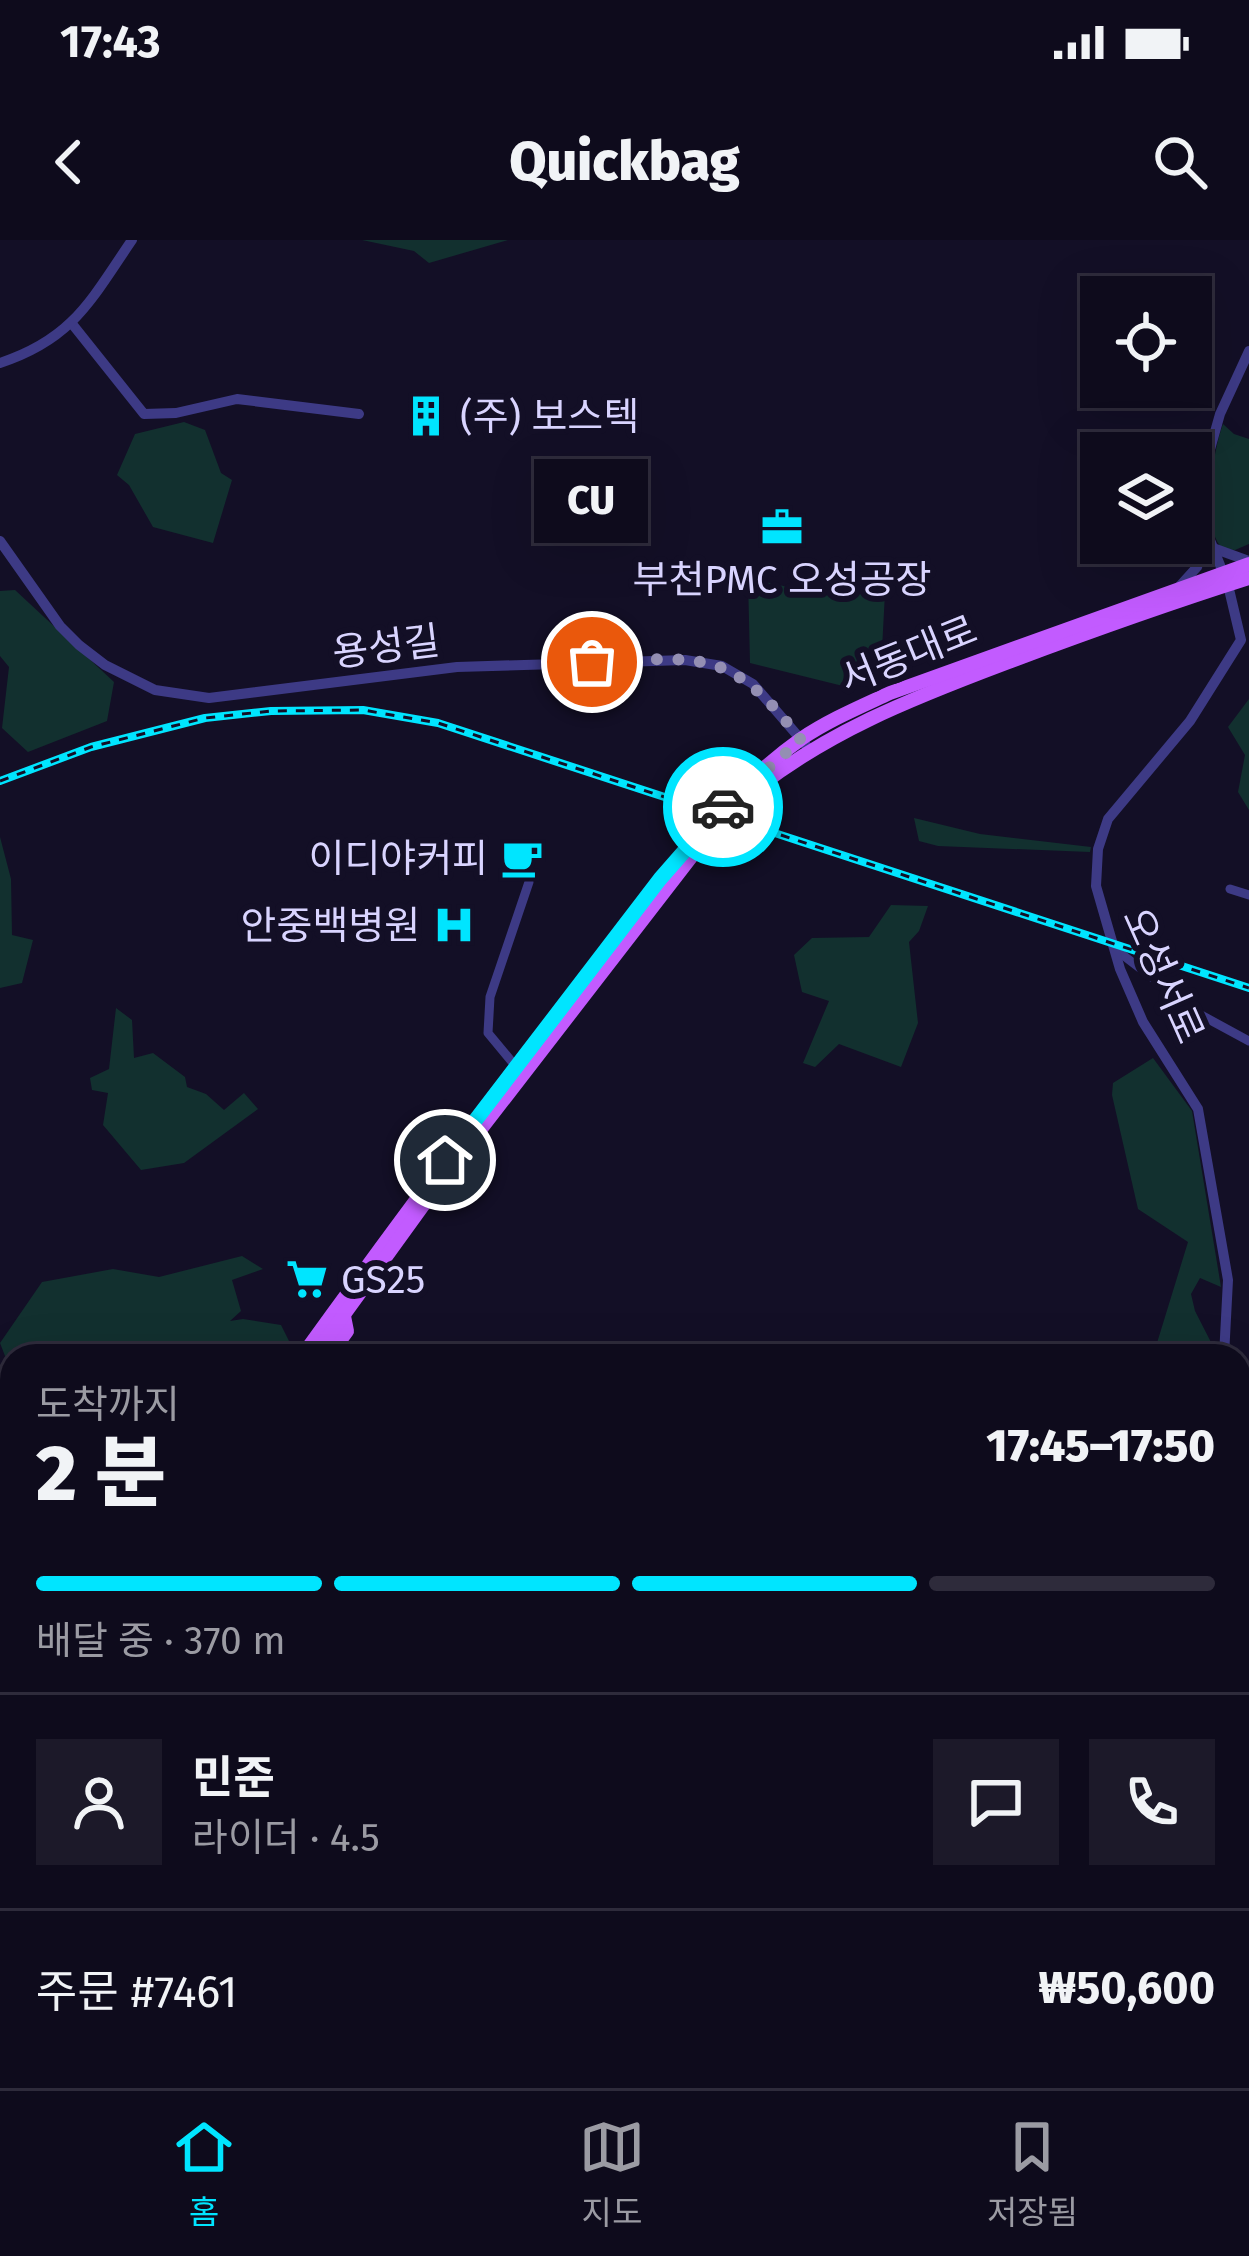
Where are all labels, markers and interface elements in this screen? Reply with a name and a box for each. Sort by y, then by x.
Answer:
text: 17:43 [60,15,161,69]
icon: back [36,129,102,195]
icon: search [1147,129,1213,195]
text: Quickbag [509,130,740,194]
map controls [1080,276,1212,564]
button: locate [1080,276,1212,408]
building icon: (주) 보스텍 [403,393,449,439]
place label: (주) 보스텍 [460,394,639,440]
button: layers [1080,432,1212,564]
callout: CU [535,458,649,542]
text: CU [567,478,615,524]
office icon: 부천PMC 오성공장 [759,504,805,550]
place label: 부천PMC 오성공장 [633,557,931,603]
street label: 서동대로 [833,607,984,703]
pin [541,611,643,713]
street label: 용성길 [330,618,442,676]
icon: bag [559,629,625,695]
courier [663,747,783,867]
icon: car [690,774,756,840]
cafe icon: 이디야커피 [499,835,545,881]
place label: 이디야커피 [309,836,488,882]
street label: 오성서로 [1113,900,1213,1050]
hospital icon: 안중백병원 [431,902,477,948]
place label: 안중백병원 [241,903,420,949]
pin [394,1109,496,1211]
icon: home [412,1127,478,1193]
supermarket icon: GS25 [284,1256,330,1302]
place label: GS25 [341,1257,425,1303]
text: 도착까지 [36,1382,180,1428]
text: 17:45–17:50 [986,1419,1215,1473]
text: 2 분 [36,1427,166,1521]
text: 배달 중 · 370 m [36,1618,286,1664]
button: person [36,1739,162,1865]
button: chat [933,1739,1059,1865]
button: phone [1089,1739,1215,1865]
text: 민준 [192,1751,275,1805]
text: 라이더 · 4.5 [192,1815,380,1861]
text: ₩50,600 [1038,1961,1215,2015]
text: 주문 #7461 [36,1965,238,2019]
tab: 홈 [171,2114,237,2234]
tab: 지도 [579,2114,645,2234]
tab: 저장됨 [987,2114,1078,2234]

